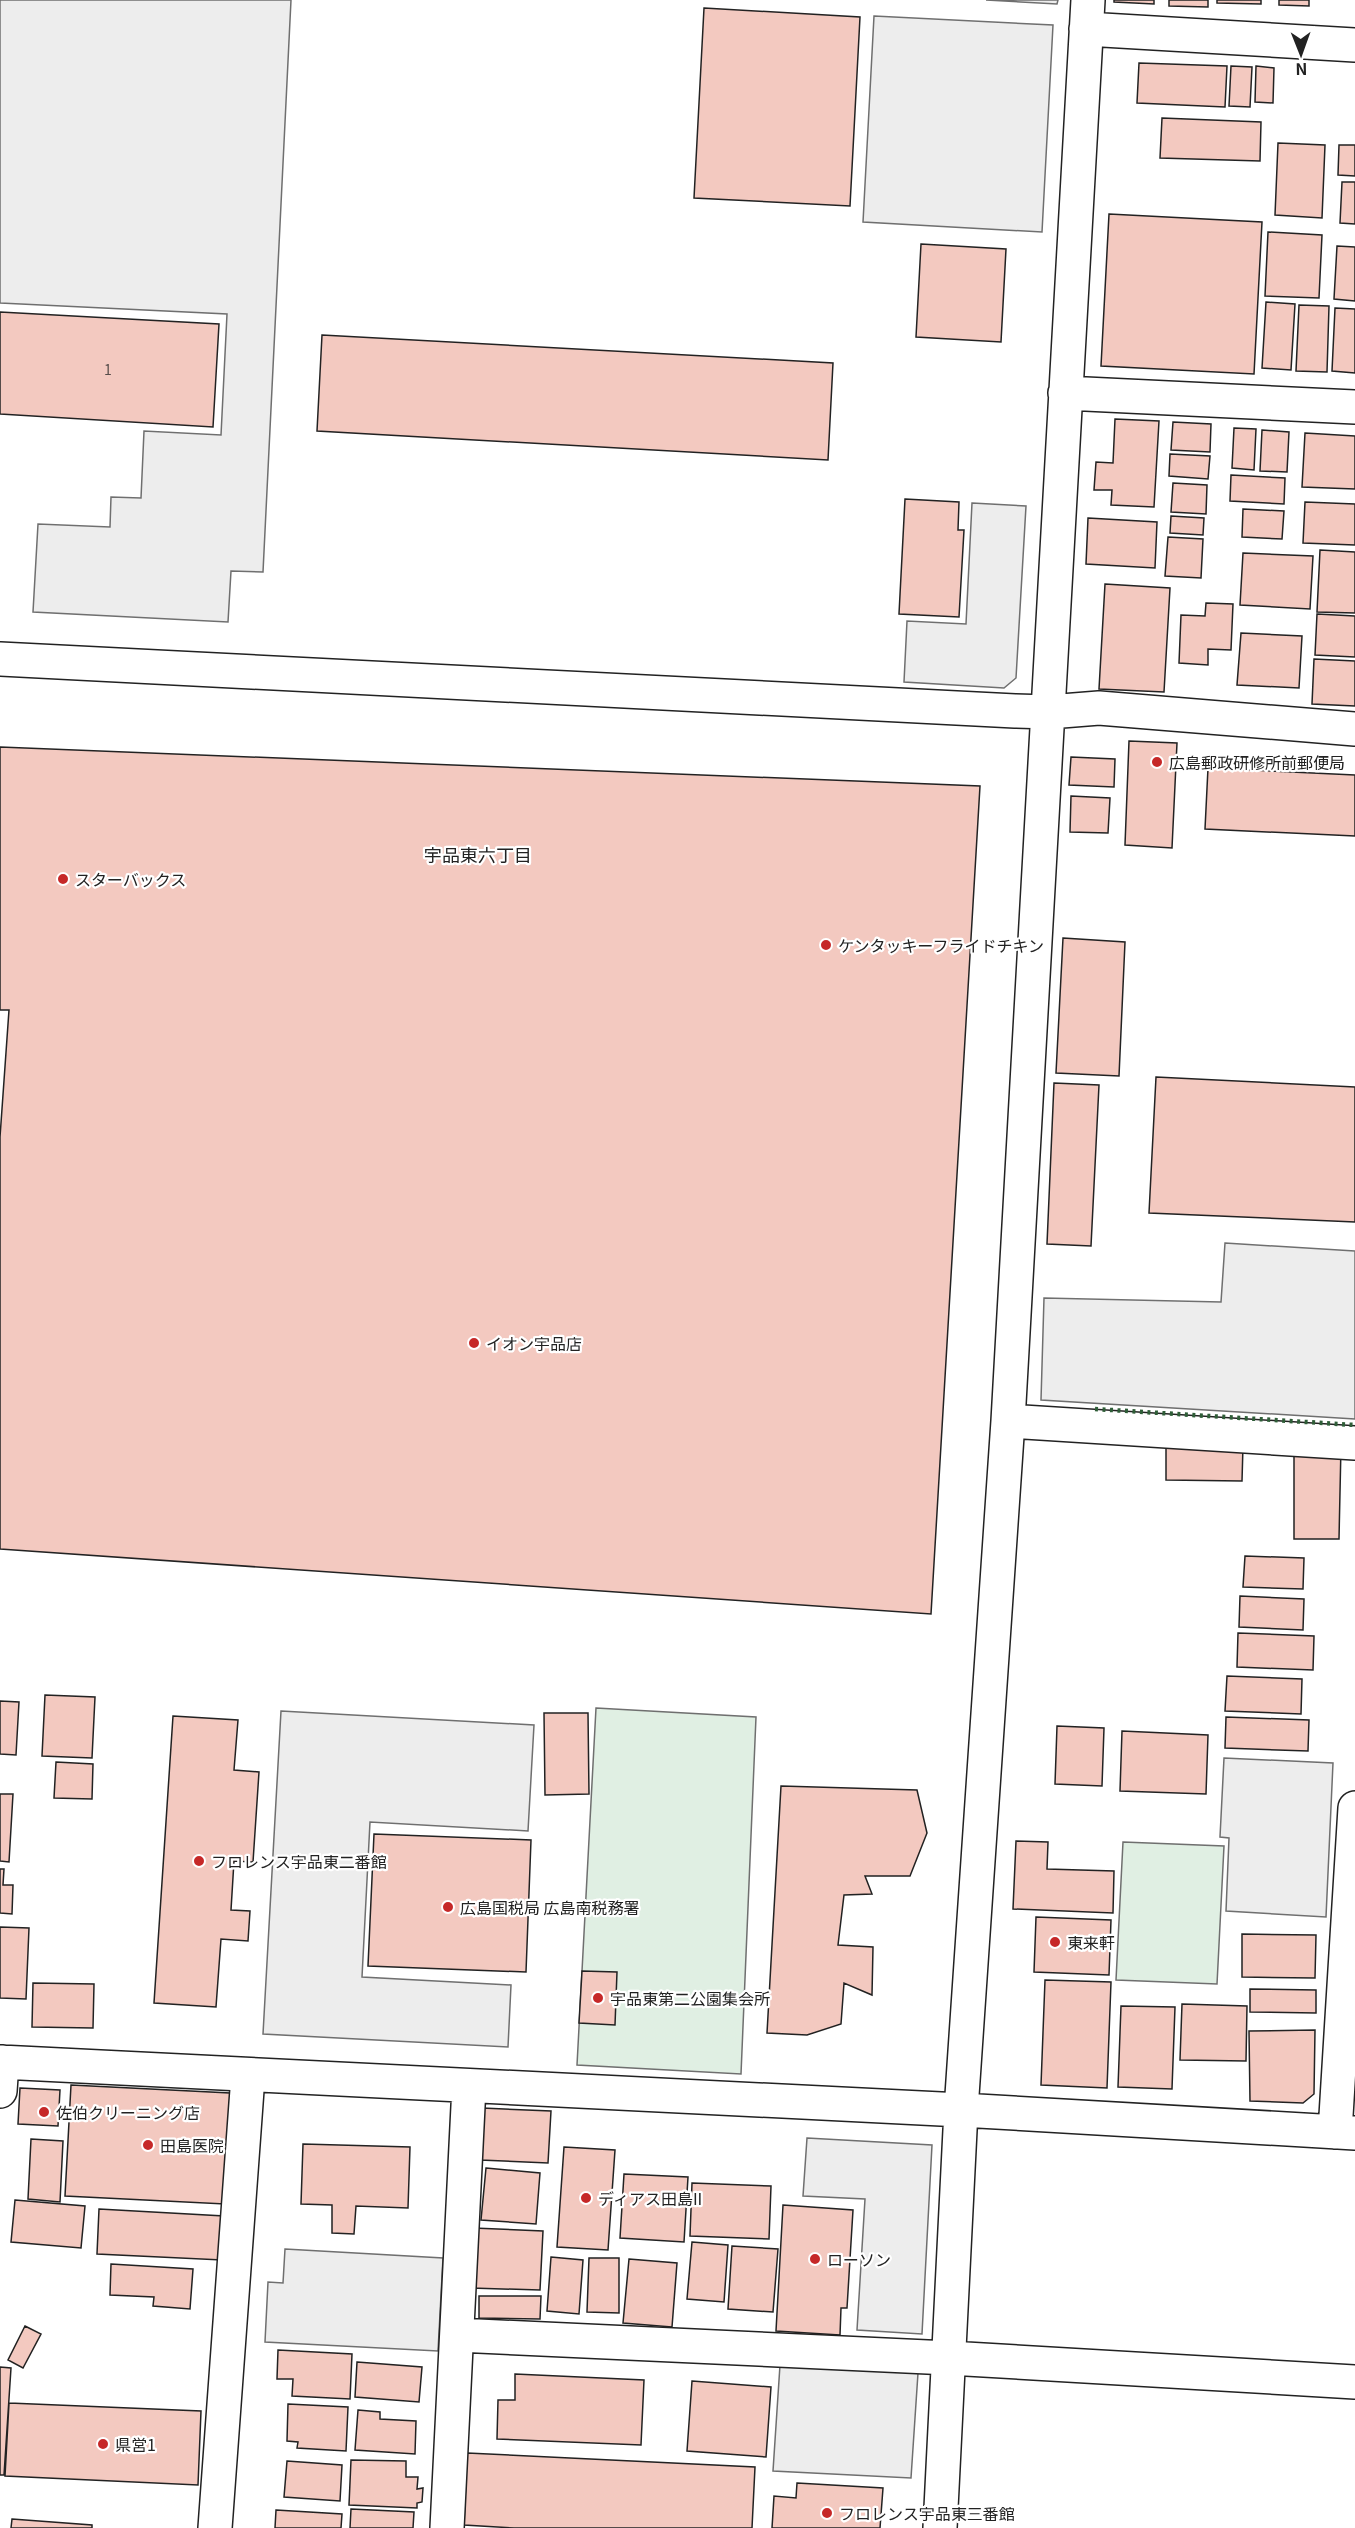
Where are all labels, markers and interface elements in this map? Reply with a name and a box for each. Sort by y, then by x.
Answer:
north arrow [1271,24,1331,84]
text: N [1295,58,1307,82]
house number: 1 [104,359,112,379]
place label: 広島郵政研修所前郵便局 [1169,750,1345,774]
marker: 広島郵政研修所前郵便局 [1150,755,1164,769]
district label: 宇品東六丁目 [424,841,532,867]
place label: スターバックス [75,867,186,891]
marker: スターバックス [56,872,70,886]
place label: ケンタッキーフライドチキン [838,933,1044,957]
marker: ケンタッキーフライドチキン [819,938,833,952]
place label: イオン宇品店 [486,1331,582,1355]
marker: イオン宇品店 [467,1336,481,1350]
place label: フロレンス宇品東二番館 [211,1849,387,1873]
marker: フロレンス宇品東二番館 [192,1854,206,1868]
place label: 広島国税局 広島南税務署 [460,1895,640,1919]
marker: 広島国税局 広島南税務署 [441,1900,455,1914]
place label: 東来軒 [1067,1930,1115,1954]
marker: 東来軒 [1048,1935,1062,1949]
place label: 宇品東第二公園集会所 [610,1986,770,2010]
marker: 宇品東第二公園集会所 [591,1991,605,2005]
place label: 佐伯クリーニング店 [56,2100,200,2124]
marker: 佐伯クリーニング店 [37,2105,51,2119]
place label: 田島医院 [160,2133,224,2157]
marker: 田島医院 [141,2138,155,2152]
place label: ディアス田島II [598,2186,702,2210]
marker: ディアス田島II [579,2191,593,2205]
place label: ローソン [827,2247,891,2271]
marker: ローソン [808,2252,822,2266]
place label: 県営1 [115,2432,156,2456]
marker: 県営1 [96,2437,110,2451]
place label: フロレンス宇品東三番館 [839,2501,1015,2525]
marker: フロレンス宇品東三番館 [820,2506,834,2520]

